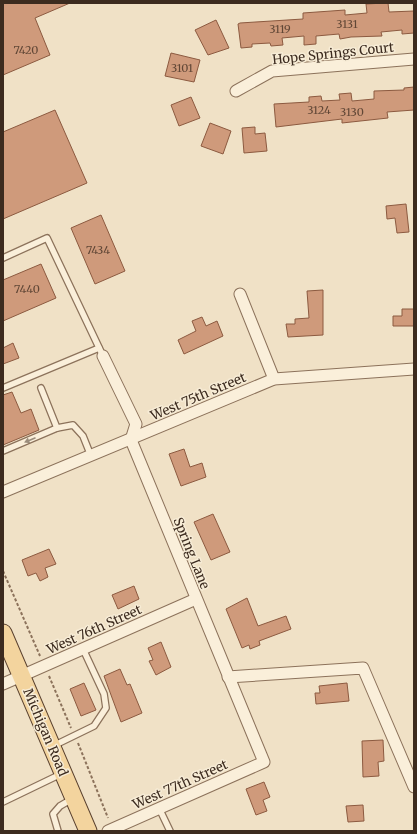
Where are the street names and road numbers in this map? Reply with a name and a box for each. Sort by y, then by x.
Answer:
street label: Hope Springs Court [271,39,395,68]
street label: West 75th Street [147,369,248,425]
street label: Spring Lane [169,515,214,592]
street label: West 76th Street [43,601,144,658]
street label: Michigan Road [19,686,72,779]
street label: West 77th Street [129,756,230,813]

